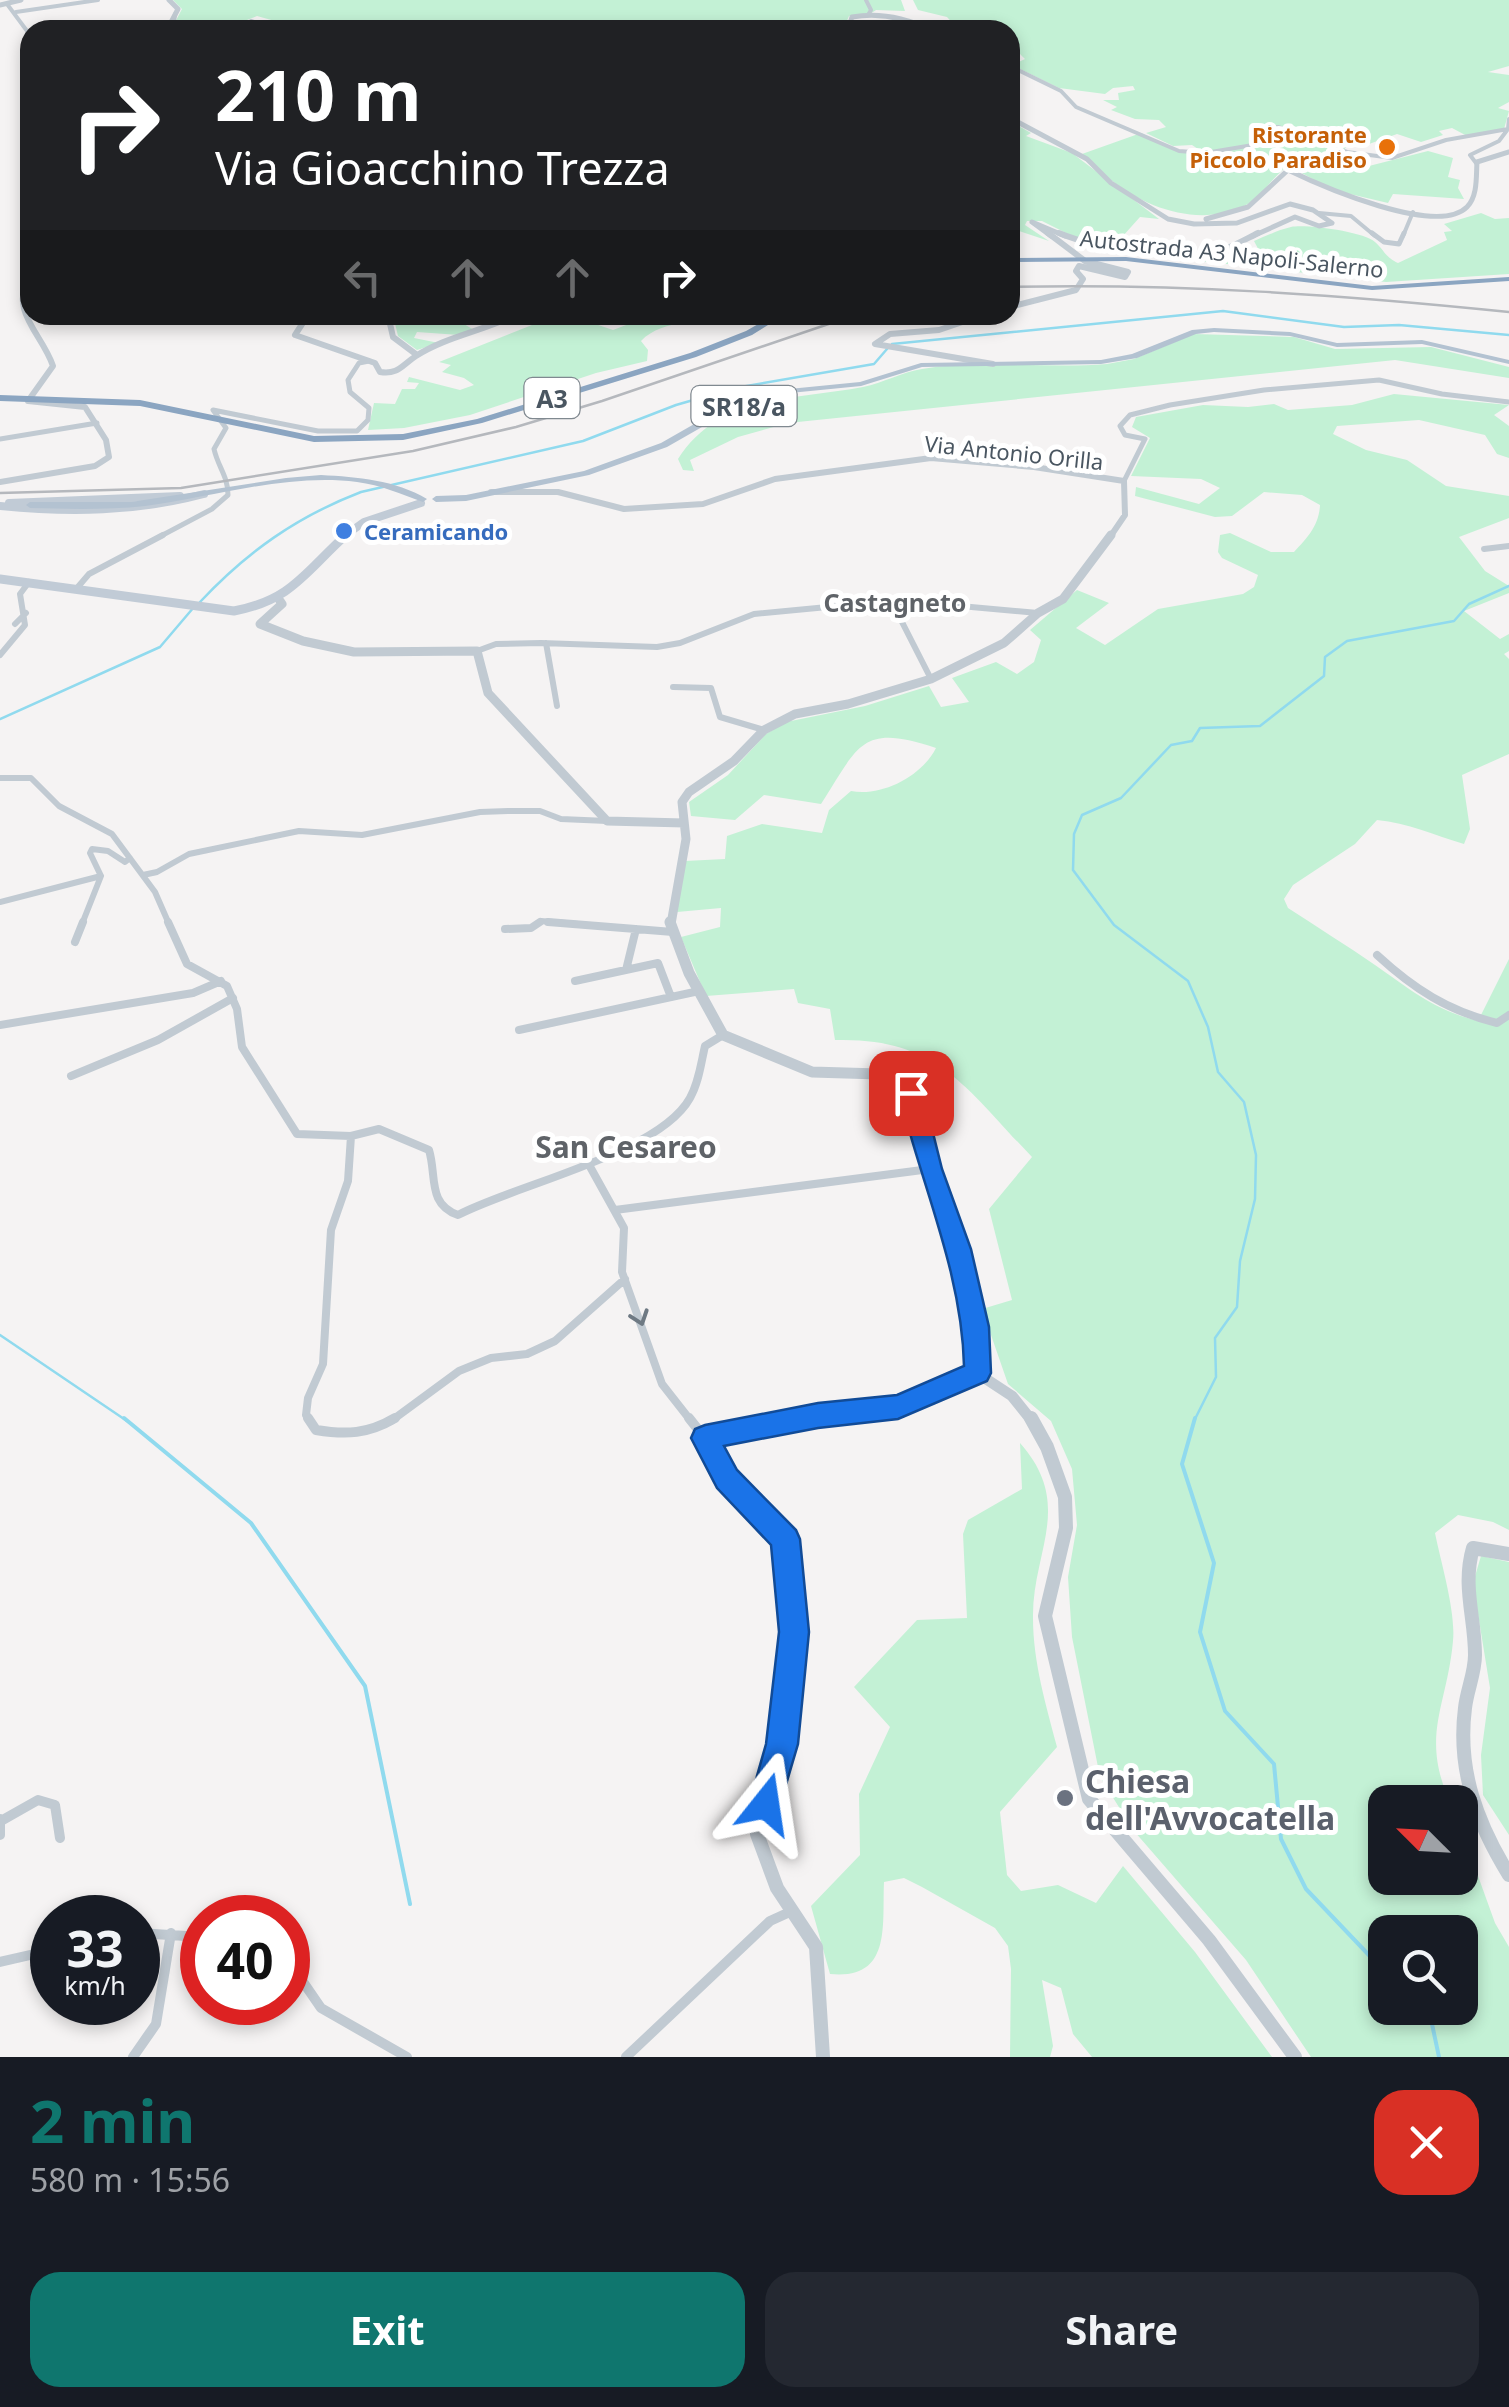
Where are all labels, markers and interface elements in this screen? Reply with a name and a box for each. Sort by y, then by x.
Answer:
text: 210 m [215,46,422,142]
icon: right [50,60,180,190]
place label: Ristorante Piccolo Paradiso [1190,119,1367,174]
marker: Ristorante Piccolo Paradiso [1376,136,1398,158]
text: Via Gioacchino Trezza [215,137,670,198]
street label: Autostrada A3 Napoli-Salerno [1079,222,1385,284]
icon: left [335,250,390,305]
icon: ahead [440,250,495,305]
icon: ahead [545,250,600,305]
icon: right [650,250,705,305]
road number: A3 [524,378,580,418]
road number: SR18/a [692,386,796,426]
street label: Via Antonio Orilla [923,428,1105,476]
place label: Ceramicando [364,516,508,546]
marker: Ceramicando [333,520,355,542]
district label: Castagneto [824,585,966,619]
pin [869,1051,954,1136]
icon: arrive [884,1066,939,1121]
district label: San Cesareo [535,1126,717,1167]
one-way arrow [628,1308,648,1325]
position arrow [714,1752,818,1856]
place label: Chiesa dell'Avvocatella [1085,1759,1335,1839]
north arrow [1368,1785,1478,1895]
map controls [1368,1785,1478,2025]
marker: Chiesa dell'Avvocatella [1054,1787,1076,1809]
speed limit sign: 40 [180,1895,310,2025]
text: 33 [66,1914,124,1982]
button: search [1368,1915,1478,2025]
text: km/h [64,1968,126,2002]
text: 2 min [30,2079,195,2161]
button: close [1374,2090,1479,2195]
text: 580 m · 15:56 [30,2158,230,2201]
button: Exit [30,2272,745,2387]
button: Share [765,2272,1479,2387]

